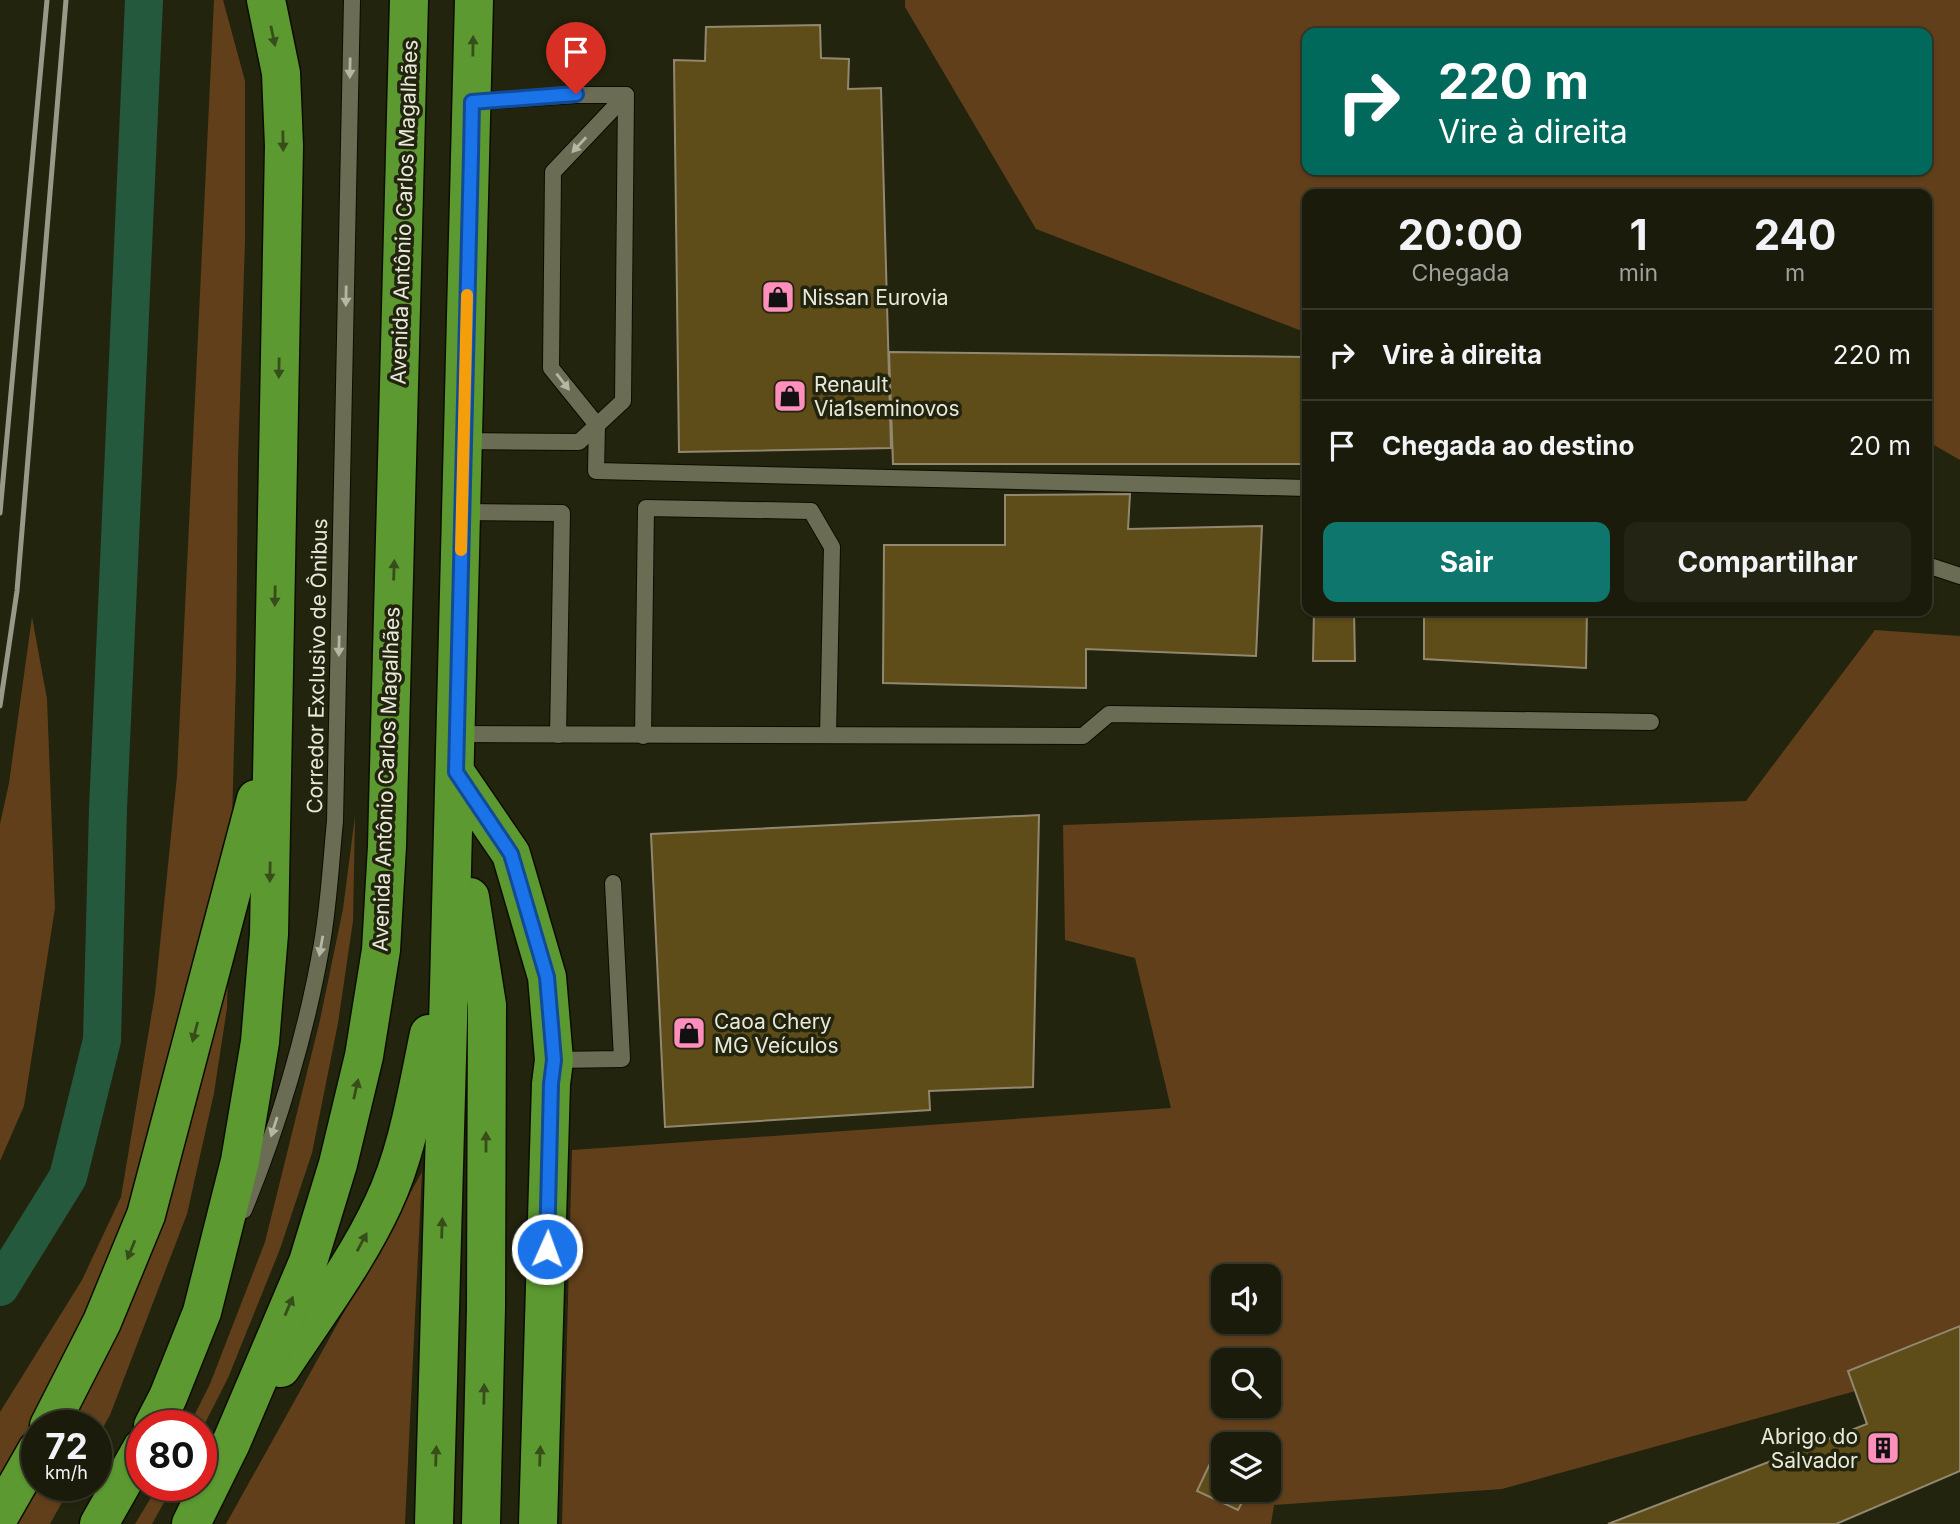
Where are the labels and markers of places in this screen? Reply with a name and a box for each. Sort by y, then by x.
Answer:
pin [546,22,606,94]
shop icon: Nissan Eurovia [759,278,797,316]
place label: Nissan Eurovia [802,285,949,310]
place label: Renault Via1seminovos [814,372,960,421]
shop icon: Renault Via1seminovos [771,377,809,415]
place label: Caoa Chery MG Veículos [714,1009,838,1058]
shop icon: Caoa Chery MG Veículos [670,1014,708,1052]
place label: Abrigo do Salvador [1761,1424,1858,1473]
building icon: Abrigo do Salvador [1864,1429,1902,1467]

